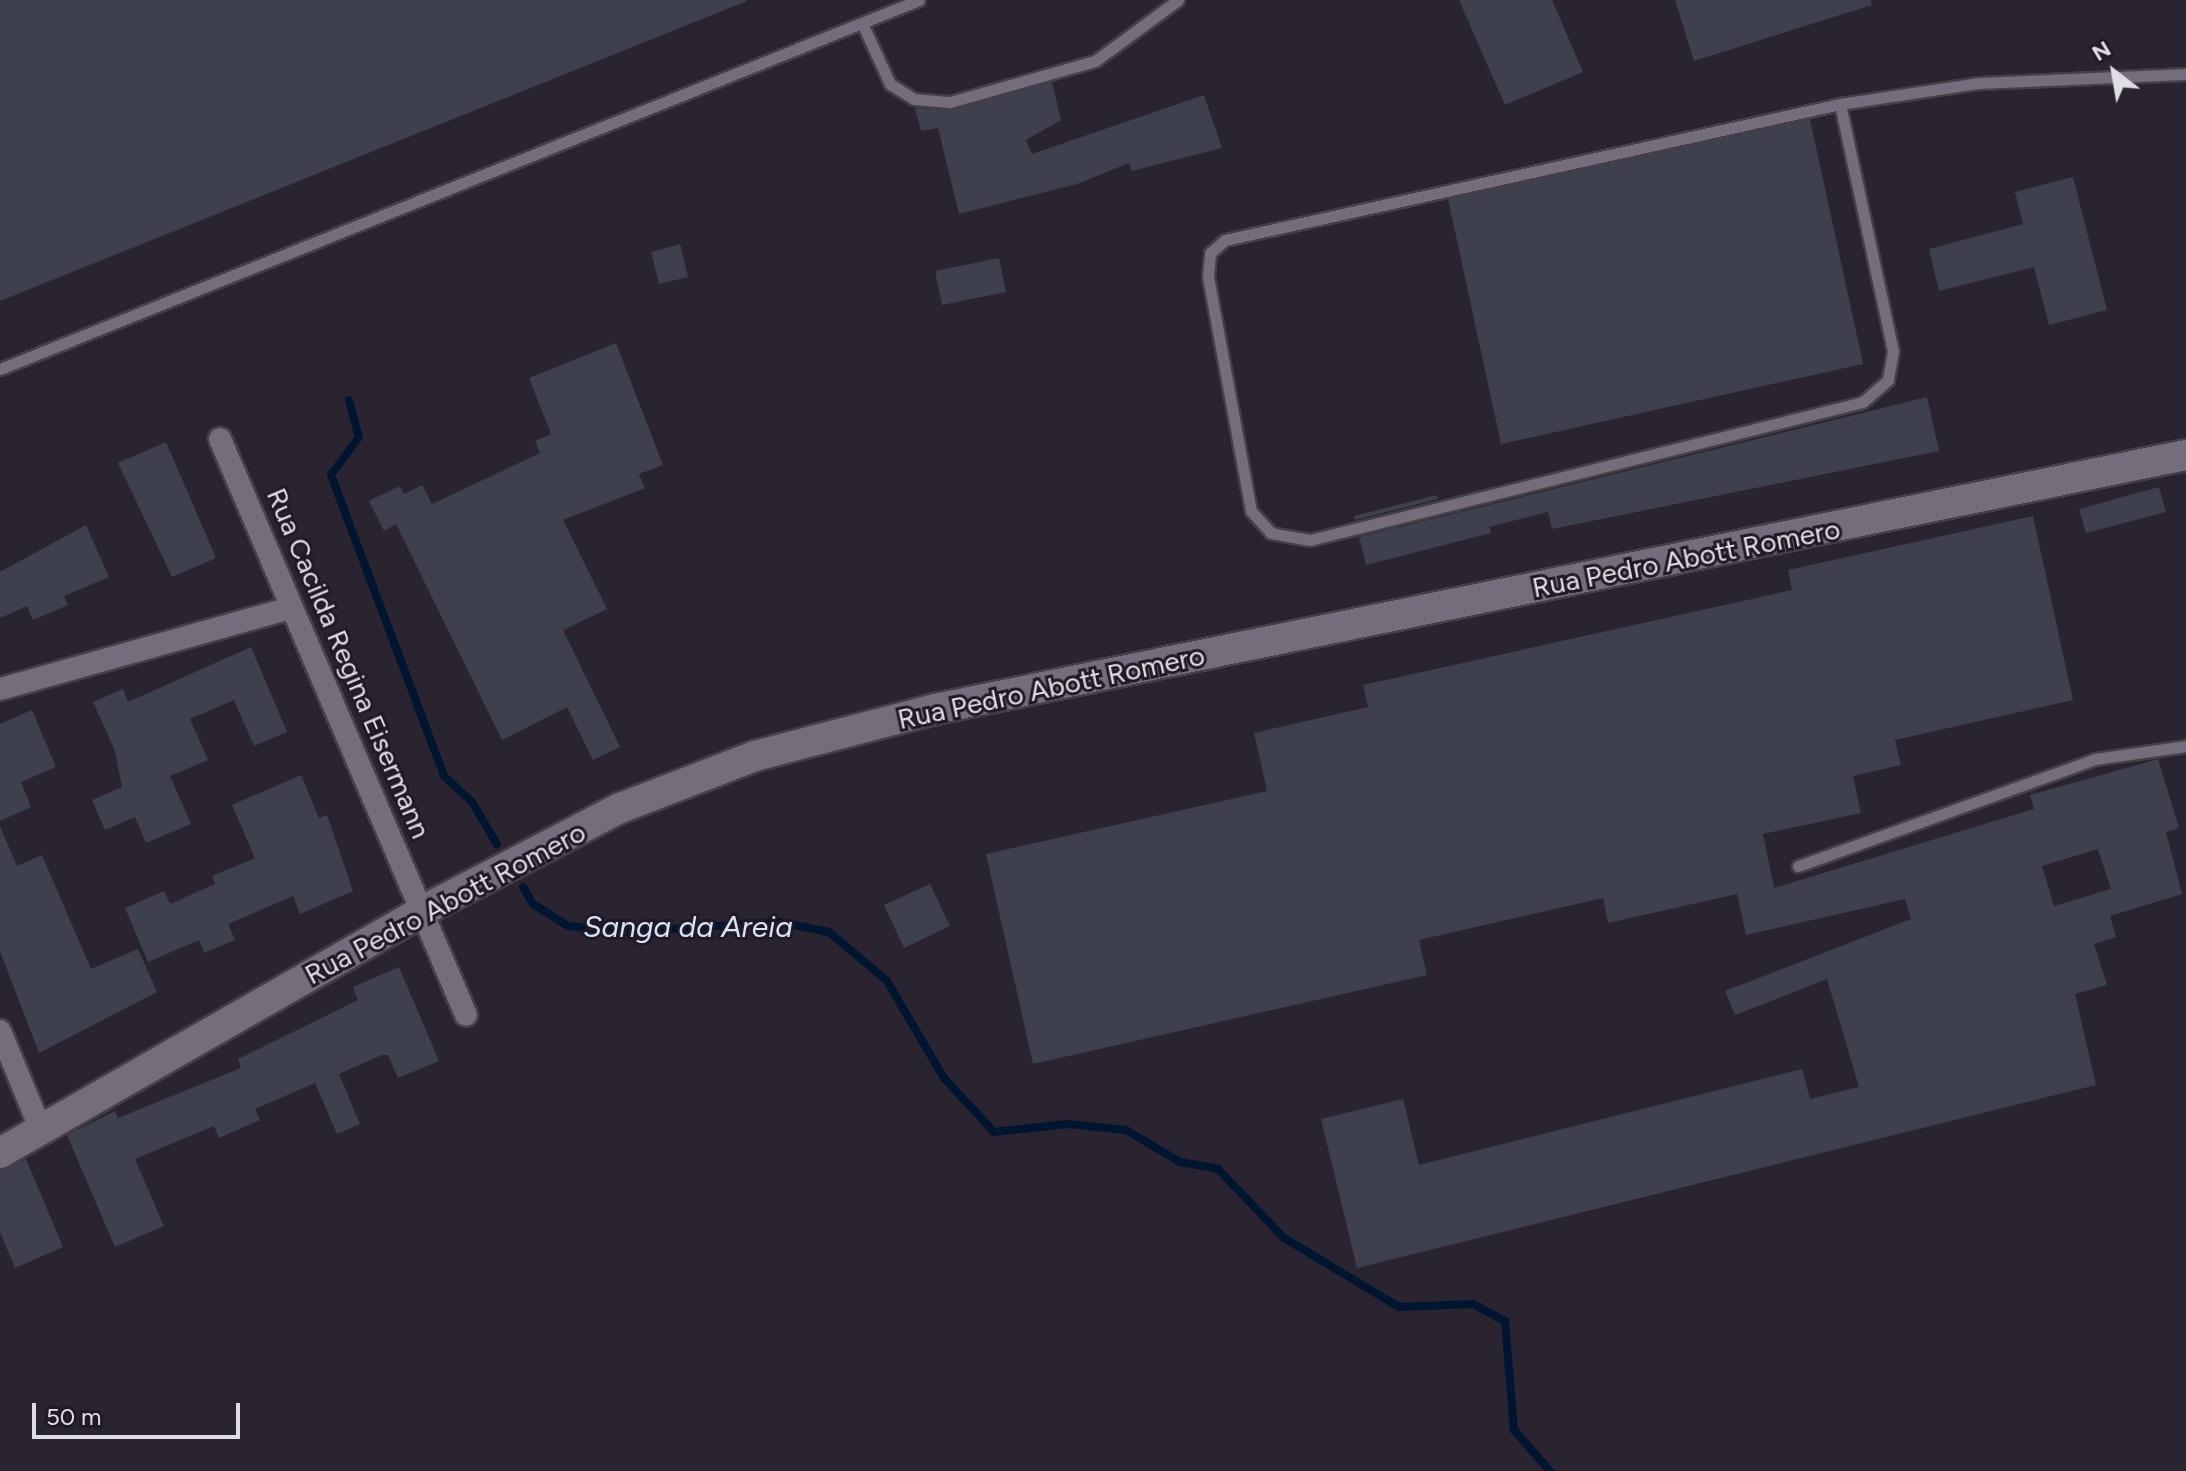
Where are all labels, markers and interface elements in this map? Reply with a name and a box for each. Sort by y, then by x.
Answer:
north arrow [2074,32,2154,112]
text: N [2087,35,2116,67]
street label: Rua Cacilda Regina Eisermann [260,483,438,843]
street label: Rua Pedro Abott Romero [1529,512,1843,604]
street label: Rua Pedro Abott Romero [894,638,1208,736]
street label: Rua Pedro Abott Romero [299,815,591,991]
water label: Sanga da Areia [583,909,793,945]
scale bar [36,1387,244,1437]
text: 50 m [46,1402,102,1431]

